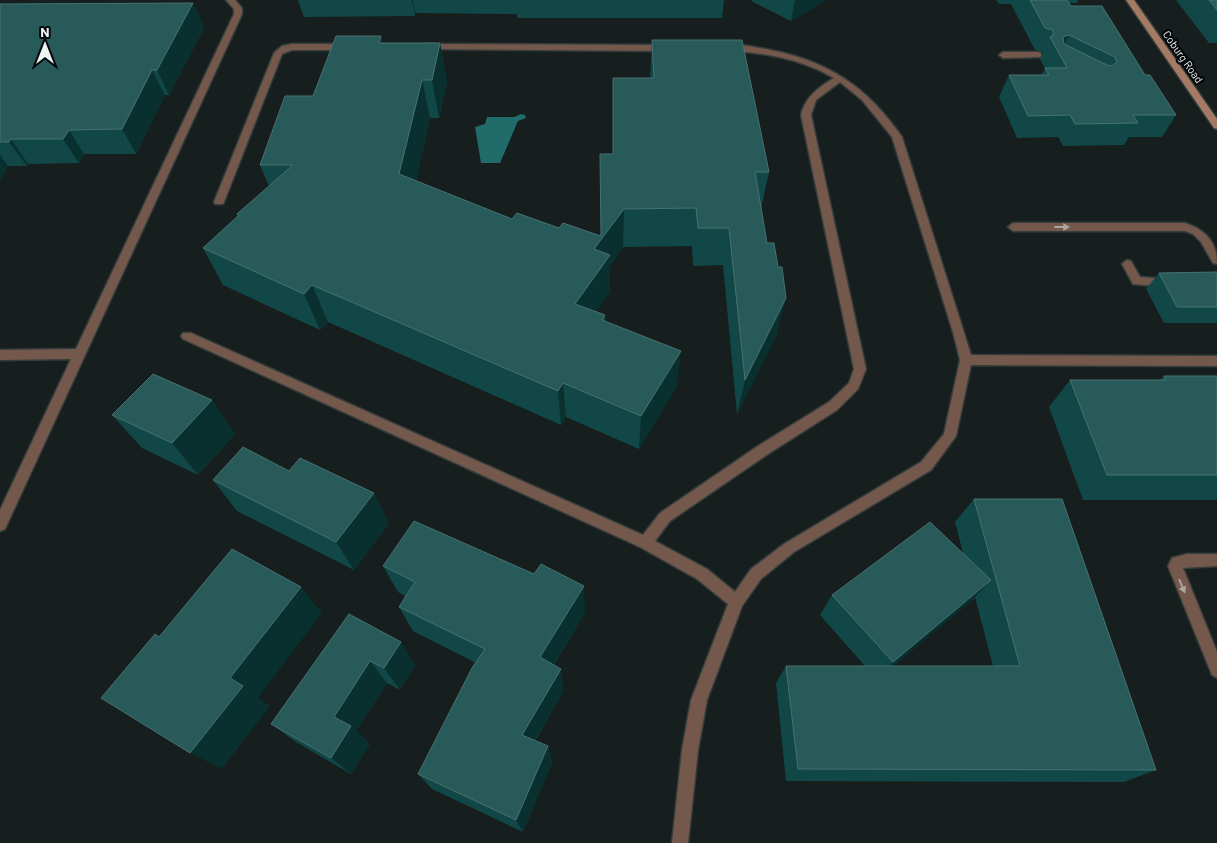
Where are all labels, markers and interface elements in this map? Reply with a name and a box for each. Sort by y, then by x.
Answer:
north arrow [20,20,70,70]
text: N [40,23,50,40]
street label: Coburg Road [1161,28,1206,85]
one-way arrow [1054,223,1070,231]
one-way arrow [1178,579,1186,594]

